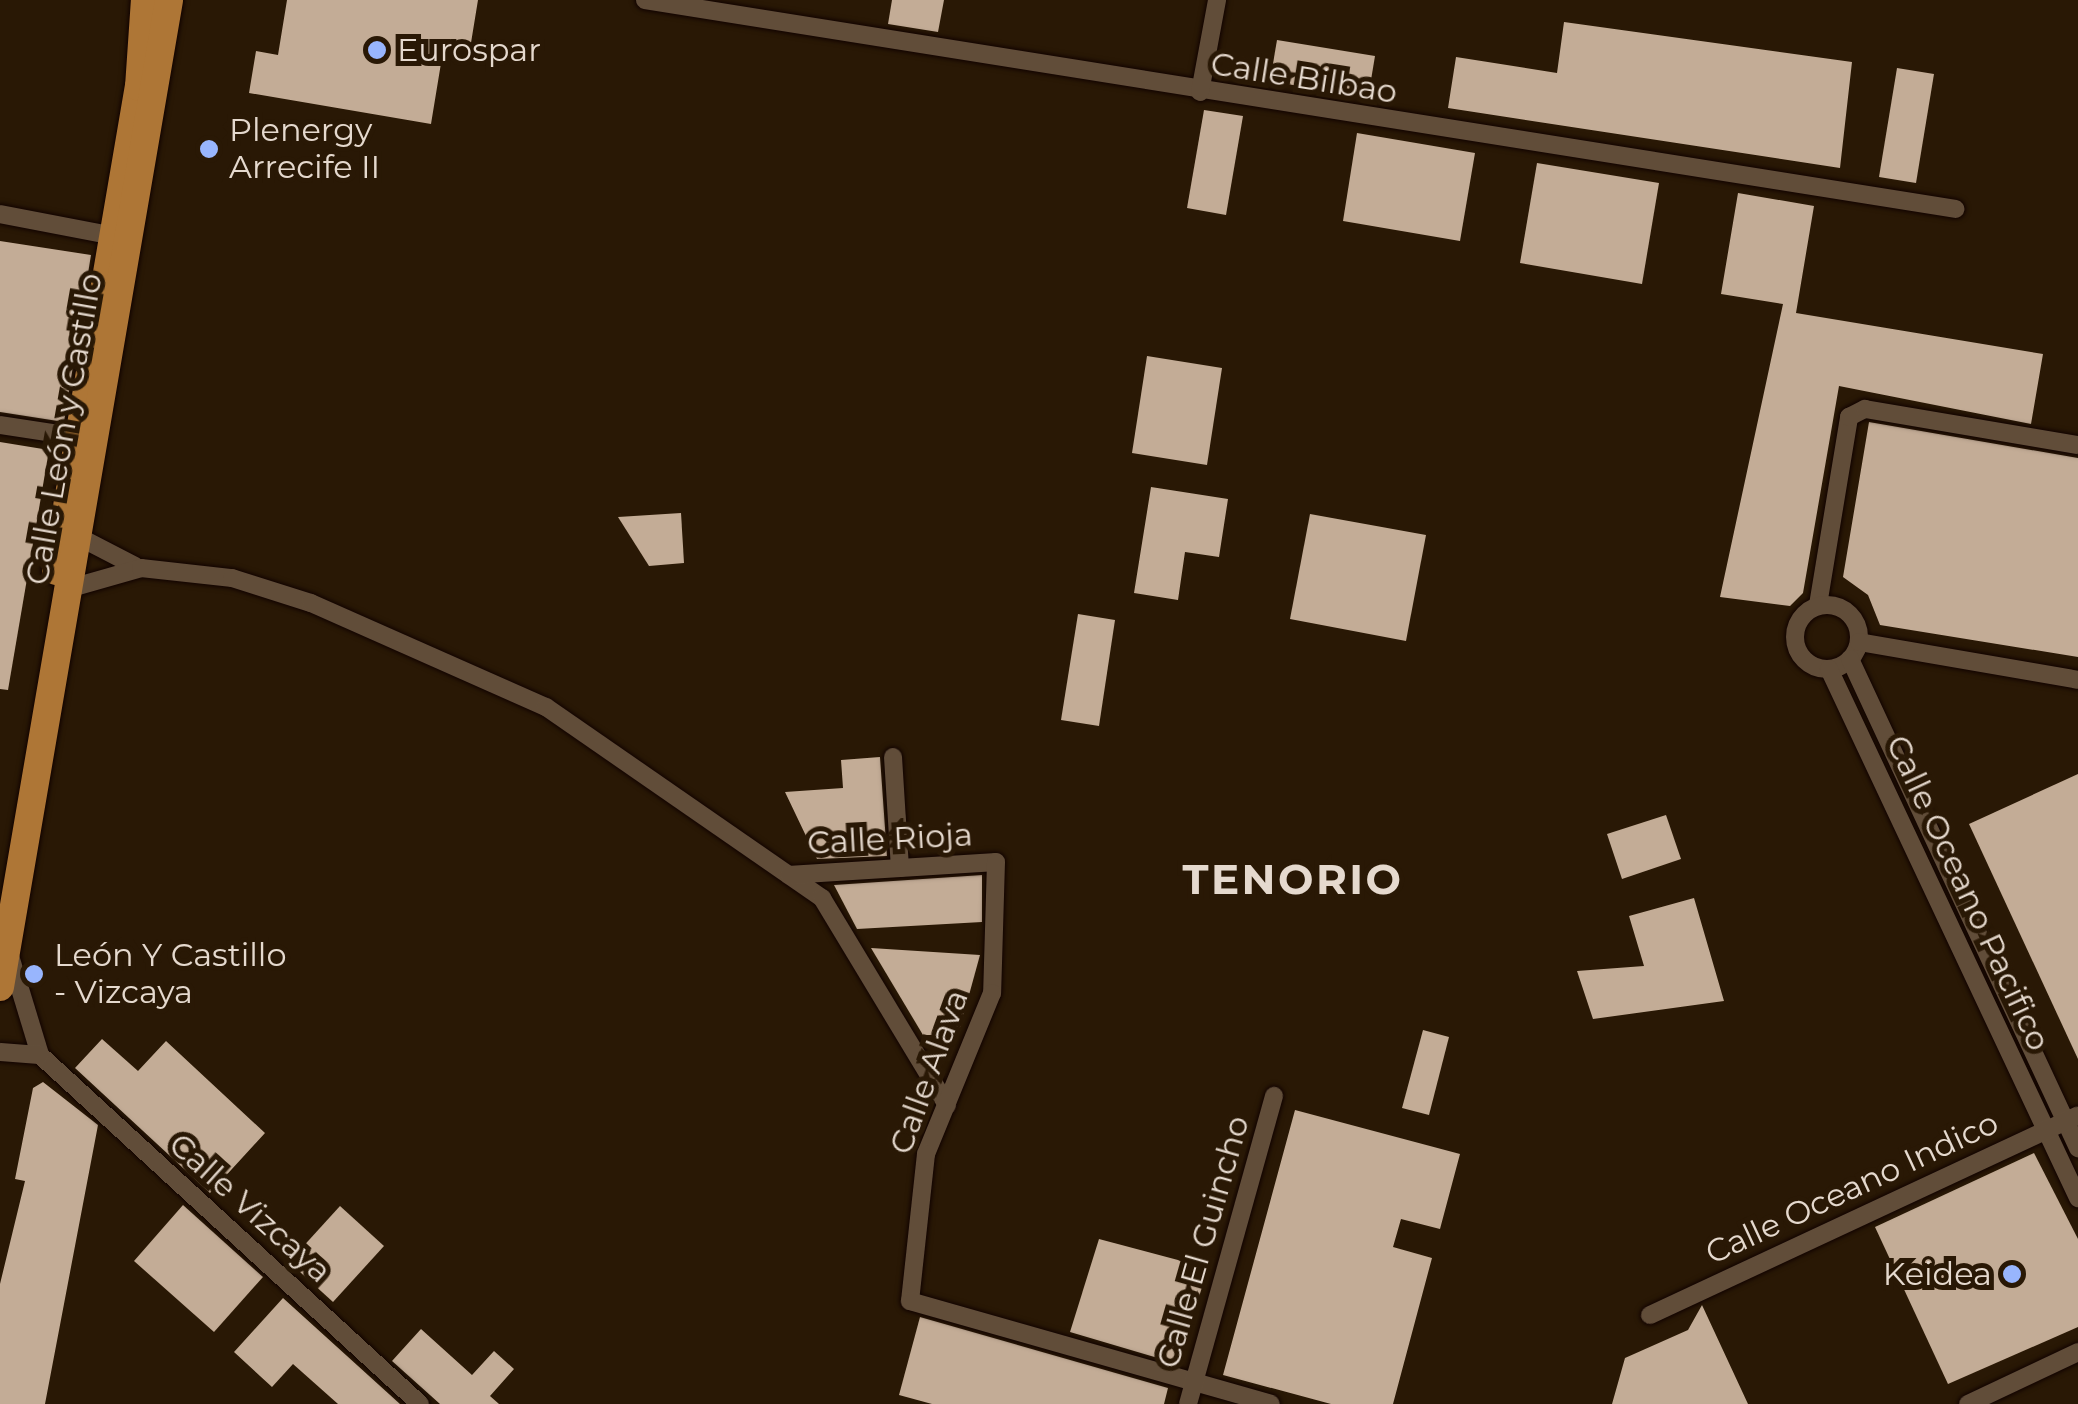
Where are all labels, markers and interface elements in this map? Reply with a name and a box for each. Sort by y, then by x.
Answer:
place label: Eurospar [397,31,541,69]
marker: Eurospar [366,39,388,61]
street label: Calle Bilbao [1208,44,1400,112]
place label: Plenergy Arrecife II [229,112,380,187]
marker: Plenergy Arrecife II [198,138,220,160]
street label: Calle León y Castillo [18,270,110,588]
street label: Calle Oceano Pacifico [1878,729,2058,1057]
street label: Calle Rioja [806,815,974,863]
district label: TENORIO [1182,854,1404,904]
place label: León Y Castillo - Vizcaya [54,937,287,1012]
marker: León Y Castillo - Vizcaya [23,963,45,985]
street label: Calle Alava [882,985,976,1159]
street label: Calle Oceano Indico [1700,1103,2004,1273]
street label: Calle El Guincho [1149,1111,1257,1373]
street label: Calle Vizcaya [161,1125,339,1291]
place label: Keidea [1883,1255,1992,1293]
marker: Keidea [2001,1263,2023,1285]

